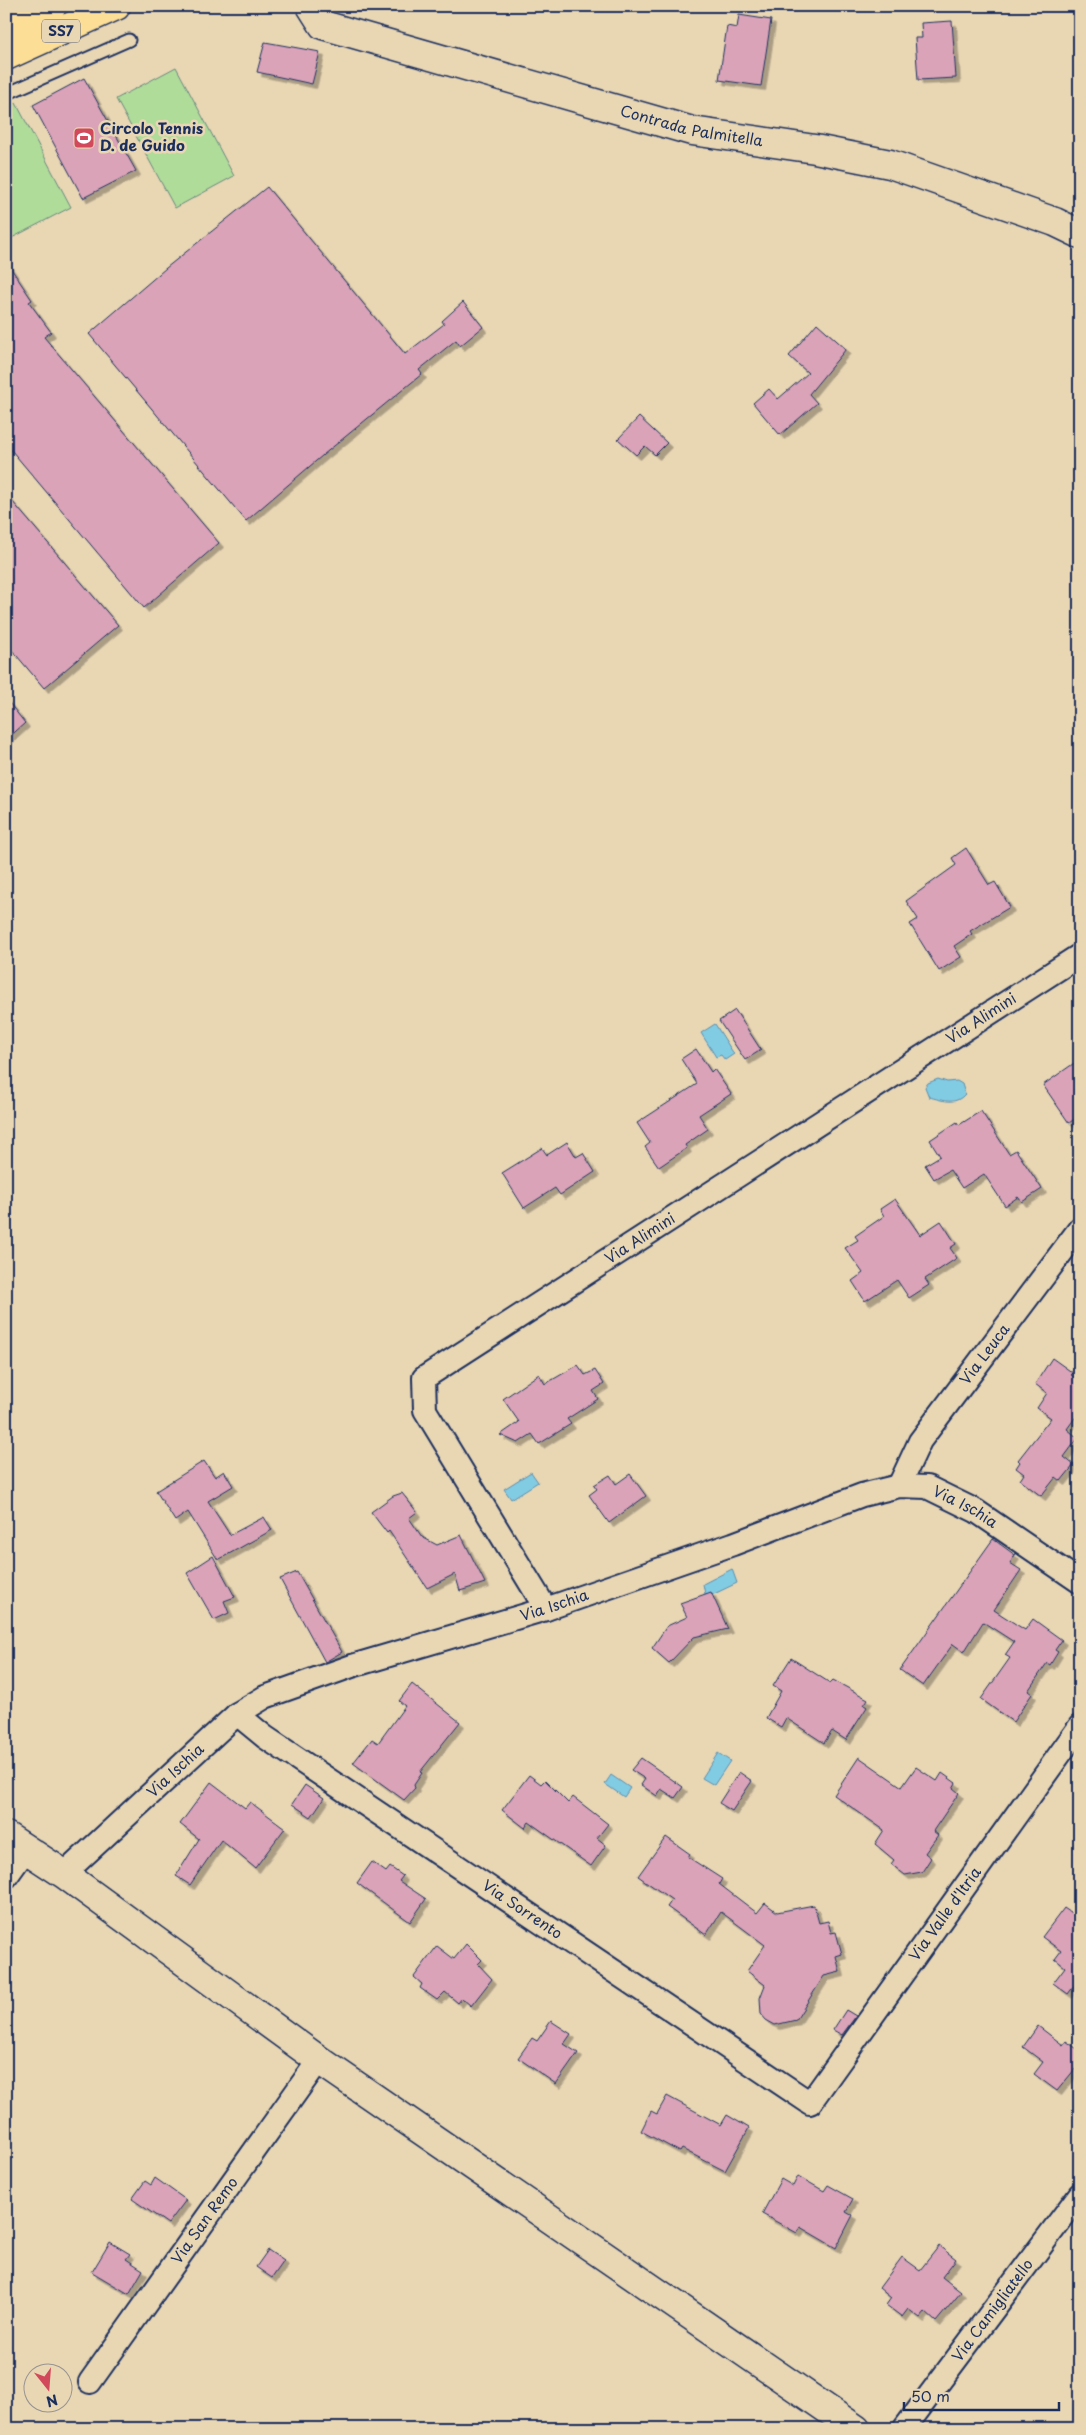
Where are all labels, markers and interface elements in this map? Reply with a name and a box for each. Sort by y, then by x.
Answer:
road number: SS7 [42,20,80,42]
street label: Contrada Palmitella [618,98,765,151]
place label: Circolo Tennis D. de Guido [100,116,203,156]
sports icon: Circolo Tennis D. de Guido [72,126,96,150]
street label: Via Alimini [941,986,1020,1049]
street label: Via Alimini [599,1206,679,1269]
street label: Via Leuca [953,1318,1015,1389]
street label: Via Ischia [929,1479,1003,1533]
street label: Via Ischia [517,1582,592,1626]
street label: Via Ischia [141,1737,209,1802]
street label: Via Valle d'Itria [902,1861,986,1965]
street label: Via Sorrento [478,1873,568,1944]
street label: Via San Remo [165,2171,243,2268]
street label: Via Camigliatello [945,2253,1038,2366]
north arrow [22,2362,72,2412]
scale bar [904,2380,1058,2412]
text: 50 m [911,2384,950,2407]
text: N [44,2389,60,2413]

